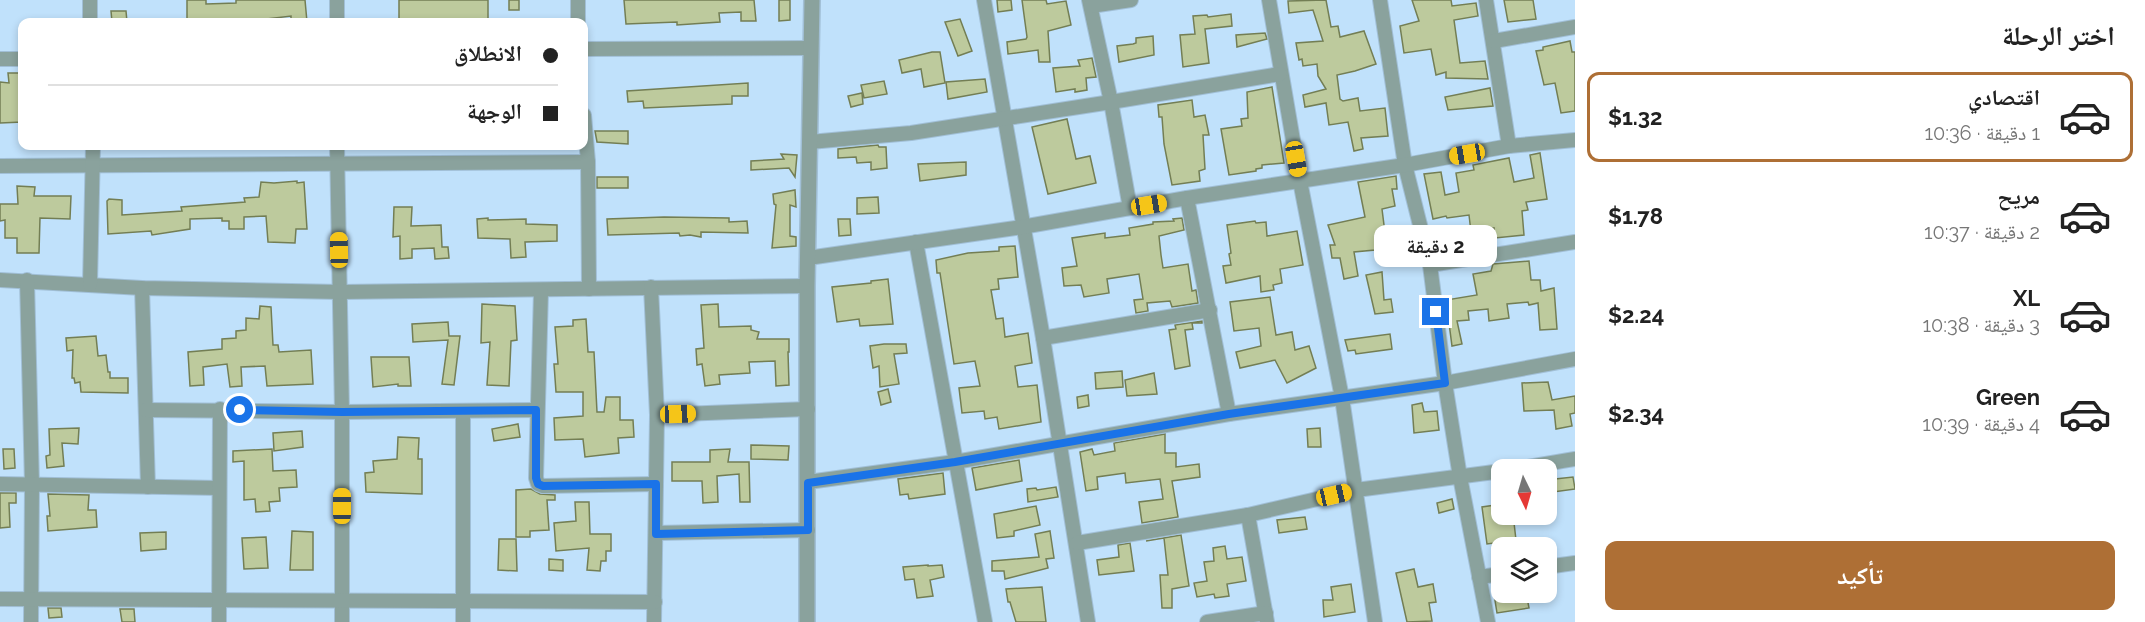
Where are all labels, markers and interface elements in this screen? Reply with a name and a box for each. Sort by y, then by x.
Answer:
text: اختر الرحلة [2002,20,2115,51]
text: الانطلاق [454,40,522,66]
text: اقتصادي [1968,84,2040,110]
icon: car [2058,90,2112,144]
text: الوجهة [467,98,522,124]
text: $1.32 [1608,104,1662,130]
text: 1 دقيقة · 10:36 [1924,121,2040,145]
car [1284,140,1308,178]
car [1448,142,1486,166]
text: مريح [1997,183,2040,209]
icon: car [2058,189,2112,243]
car [1130,193,1168,217]
text: $1.78 [1608,203,1663,229]
text: 2 دقيقة · 10:37 [1924,220,2040,244]
callout: 2 دقيقة [1374,225,1498,267]
car [330,232,348,268]
text: 2 دقيقة [1406,234,1465,258]
text: XL [2013,285,2040,311]
icon: car [2058,288,2112,342]
route end [1422,298,1449,325]
text: $2.24 [1608,302,1664,328]
text: 3 دقيقة · 10:38 [1922,313,2040,337]
text: Green [1976,384,2040,410]
icon: car [2058,387,2112,441]
route start [226,396,253,423]
text: $2.34 [1608,401,1664,427]
car [660,404,696,424]
text: 4 دقيقة · 10:39 [1922,412,2040,436]
north arrow [1491,459,1557,525]
map controls [1491,459,1557,603]
car [1314,482,1354,508]
car [333,488,351,524]
button: layers [1491,537,1557,603]
button: تأكيد [1605,541,2115,610]

